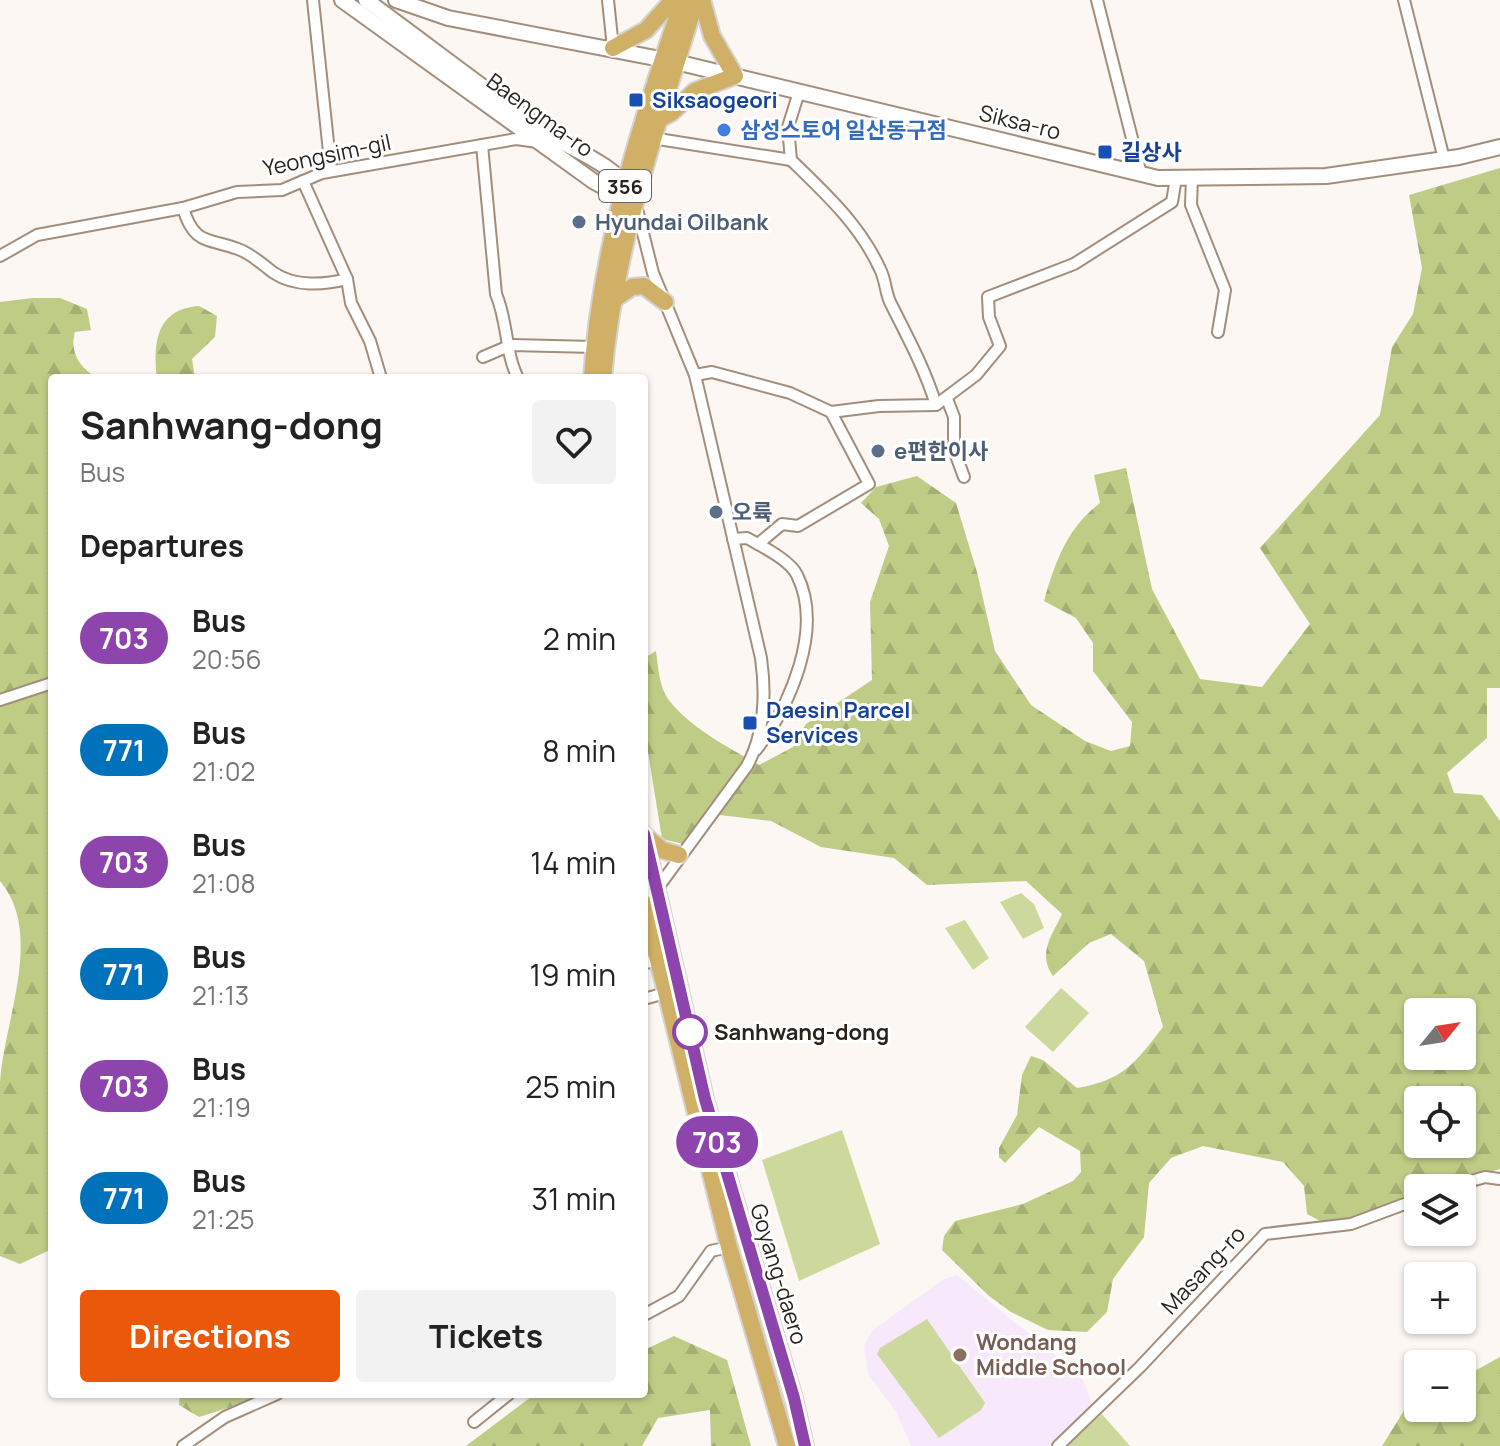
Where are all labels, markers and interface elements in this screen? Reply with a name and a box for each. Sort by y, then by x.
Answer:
street label: Baengma-ro [481,66,599,164]
place label: Siksaogeori [652,85,778,115]
marker: Siksaogeori [627,91,645,109]
street label: Siksa-ro [976,97,1064,147]
place label: 삼성스토어 일산동구점 [740,115,947,145]
marker: 삼성스토어 일산동구점 [715,121,733,139]
street label: Yeongsim-gil [260,127,394,183]
place label: 길상사 [1121,137,1182,167]
marker: 길상사 [1096,143,1114,161]
road number: 356 [599,170,651,202]
place label: Hyundai Oilbank [595,207,769,237]
marker: Hyundai Oilbank [570,213,588,231]
text: Sanhwang-dong [80,398,383,450]
button: heart [532,400,616,484]
place label: e편한이사 [894,436,988,466]
marker: e편한이사 [869,442,887,460]
text: Bus [80,454,125,490]
place label: 오륙 [732,497,772,527]
marker: 오륙 [707,503,725,521]
text: Departures [80,525,244,566]
text: Bus [192,600,246,641]
text: 2 min [543,618,616,659]
text: 703 [99,619,149,657]
text: 20:56 [192,641,262,677]
place label: Daesin Parcel Services [766,695,910,750]
text: Bus [192,712,246,753]
marker: Daesin Parcel Services [741,714,759,732]
text: 8 min [542,730,616,771]
text: 771 [103,731,145,769]
text: 21:02 [192,753,255,789]
text: Bus [192,824,246,865]
text: 14 min [530,842,616,883]
text: 703 [99,843,149,881]
text: 21:08 [192,865,256,901]
text: Bus [192,936,246,977]
text: 19 min [529,954,616,995]
text: 771 [103,955,145,993]
text: 21:13 [192,977,249,1013]
north arrow [1404,998,1476,1070]
map controls [1404,998,1476,1422]
marker: Sanhwang-dong [673,1015,707,1049]
place label: Sanhwang-dong [714,1017,889,1047]
text: Bus [192,1048,246,1089]
text: 25 min [525,1066,616,1107]
text: 703 [99,1067,149,1105]
button: locate [1404,1086,1476,1158]
text: 21:19 [192,1089,251,1125]
line badge: 703 [671,1116,763,1168]
text: 703 [692,1123,742,1161]
text: Bus [192,1160,246,1201]
button: layers [1404,1174,1476,1246]
text: 31 min [531,1178,616,1219]
text: 771 [103,1179,145,1217]
street label: Goyang-daero [743,1200,815,1348]
text: 21:25 [192,1201,255,1237]
street label: Masang-ro [1154,1219,1252,1321]
button: + [1404,1262,1476,1334]
button: Directions [80,1290,340,1382]
button: Tickets [356,1290,616,1382]
place label: Wondang Middle School [976,1327,1126,1382]
marker: Wondang Middle School [951,1346,969,1364]
button: − [1404,1350,1476,1422]

